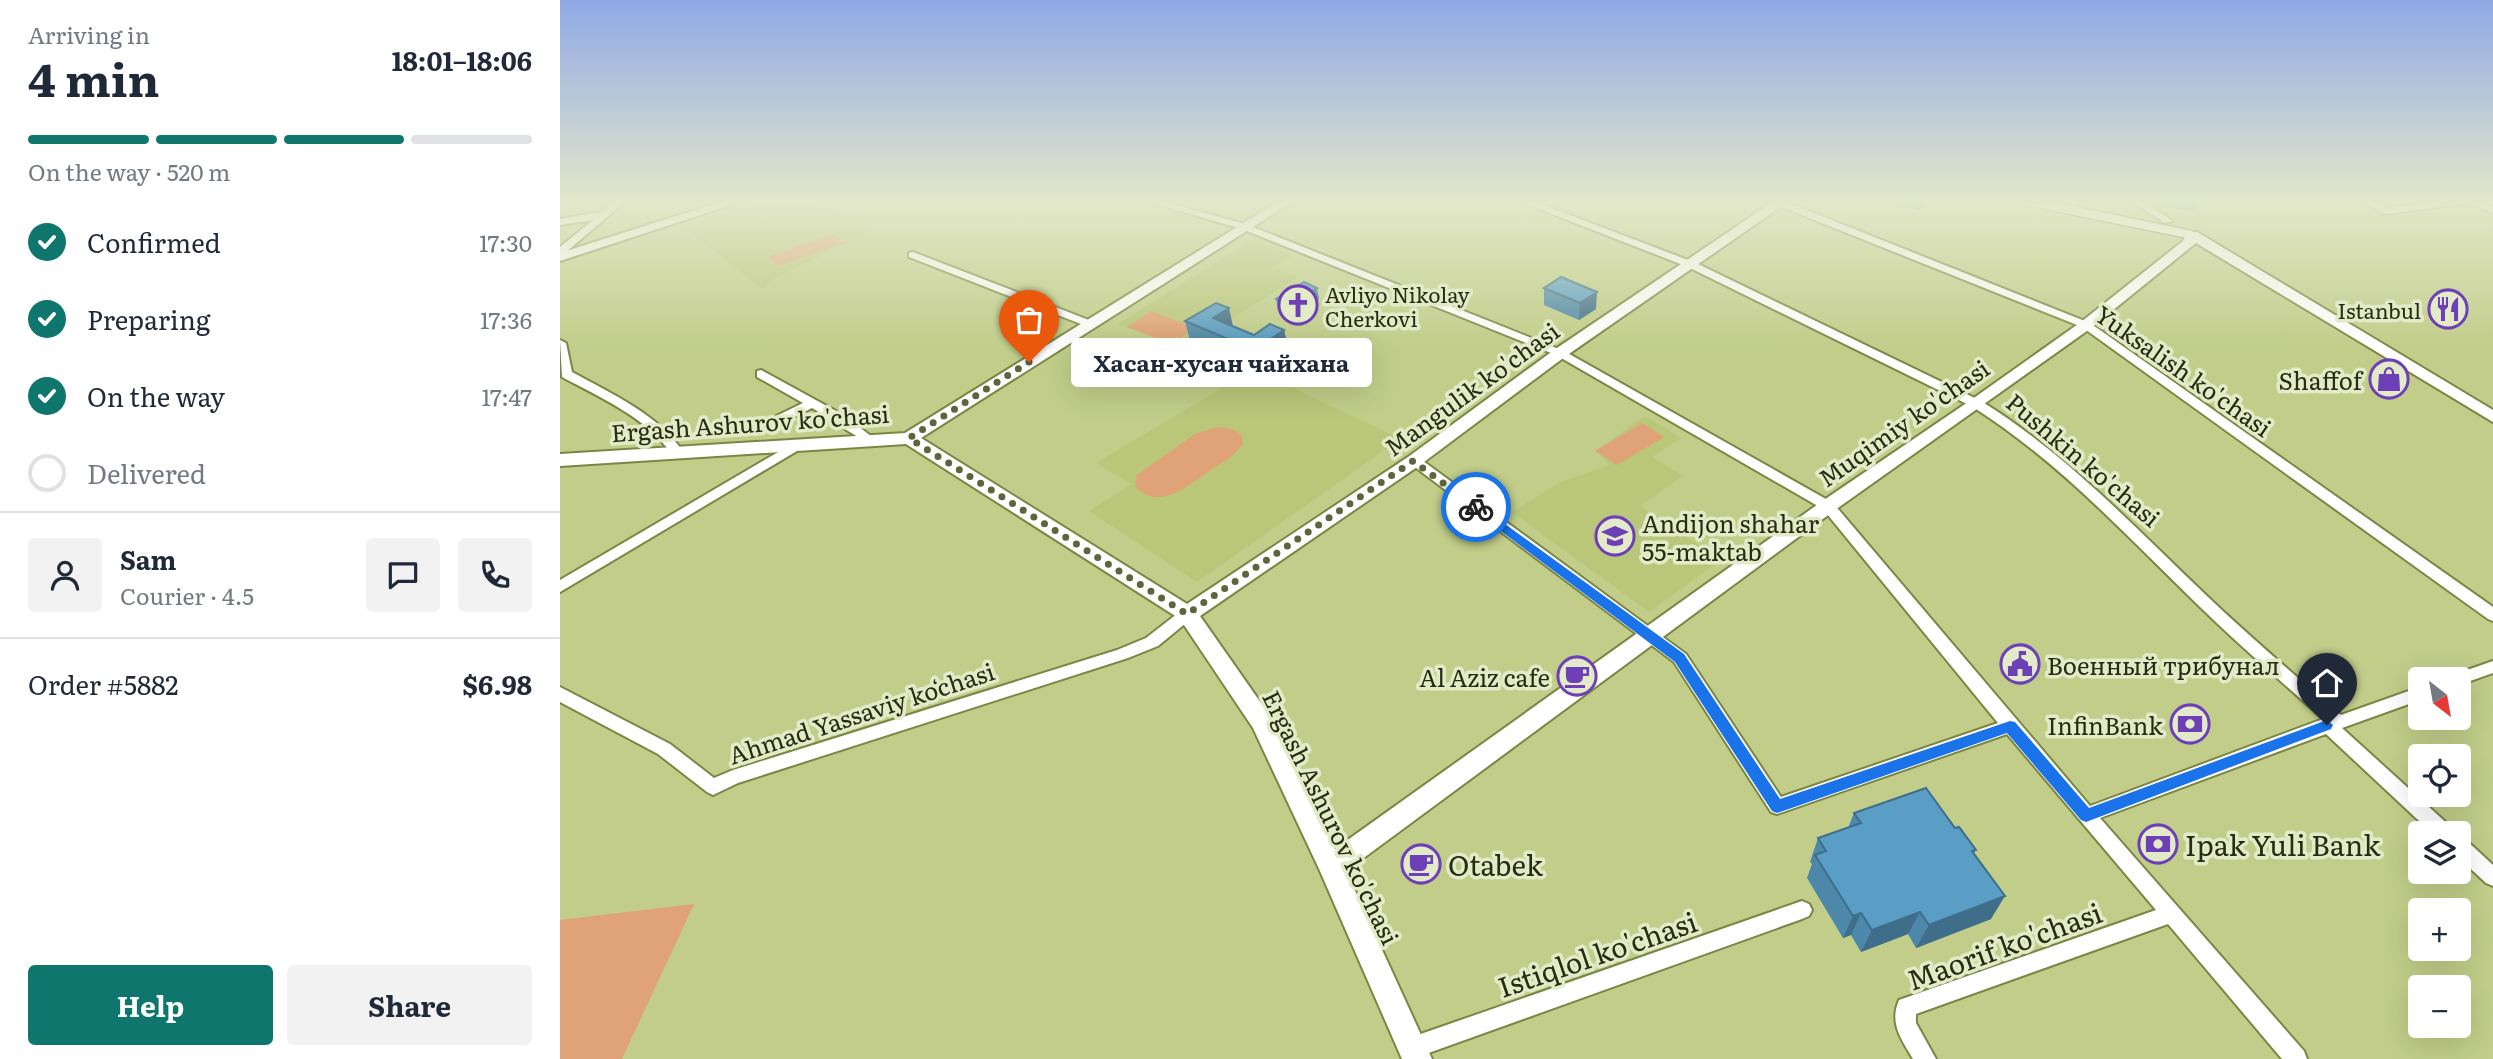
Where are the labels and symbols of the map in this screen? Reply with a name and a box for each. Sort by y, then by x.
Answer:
place label: Avliyo Nikolay Cherkovi [1325,278,1470,333]
church icon: Avliyo Nikolay Cherkovi [1277,284,1319,326]
restaurant icon: Istanbul [2427,288,2469,330]
pin [999,290,1059,362]
place label: Istanbul [2337,294,2421,325]
street label: Yuksalish ko'chasi [2089,296,2279,444]
street label: Mangulik ko'chasi [1377,313,1565,463]
callout: Хасан-хусан чайхана [1071,338,1372,386]
street label: Muqimiy ko'chasi [1810,350,1996,494]
shop icon: Shaffof [2368,358,2410,400]
place label: Shaffof [2278,362,2364,397]
street label: Pushkin ko'chasi [1999,384,2169,534]
street label: Ergash Ashurov ko'chasi [610,395,890,449]
courier [1441,472,1511,542]
place label: Andijon shahar 55-maktab [1642,505,1820,568]
school or university icon: Andijon shahar 55-maktab [1594,515,1636,557]
public building icon: Военный трибунал [1999,643,2041,685]
place label: Военный трибунал [2047,647,2280,682]
street label: Ahmad Yassaviy koʻchasi [723,652,999,772]
pin [2297,653,2357,725]
cafe icon: Al Aziz cafe [1556,655,1598,697]
place label: Al Aziz cafe [1419,659,1550,694]
north arrow [2408,667,2471,730]
street label: Ergash Ashurov ko'chasi [1255,684,1409,950]
bank icon: InfinBank [2169,703,2211,745]
place label: InfinBank [2047,707,2163,742]
bank icon: Ipak Yuli Bank [2137,823,2179,865]
place label: Ipak Yuli Bank [2185,823,2381,865]
cafe icon: Otabek [1400,843,1442,885]
place label: Otabek [1448,843,1544,885]
street label: Maorif ko'chasi [1901,890,2107,1000]
street label: Istiqlol ko'chasi [1492,899,1702,1007]

